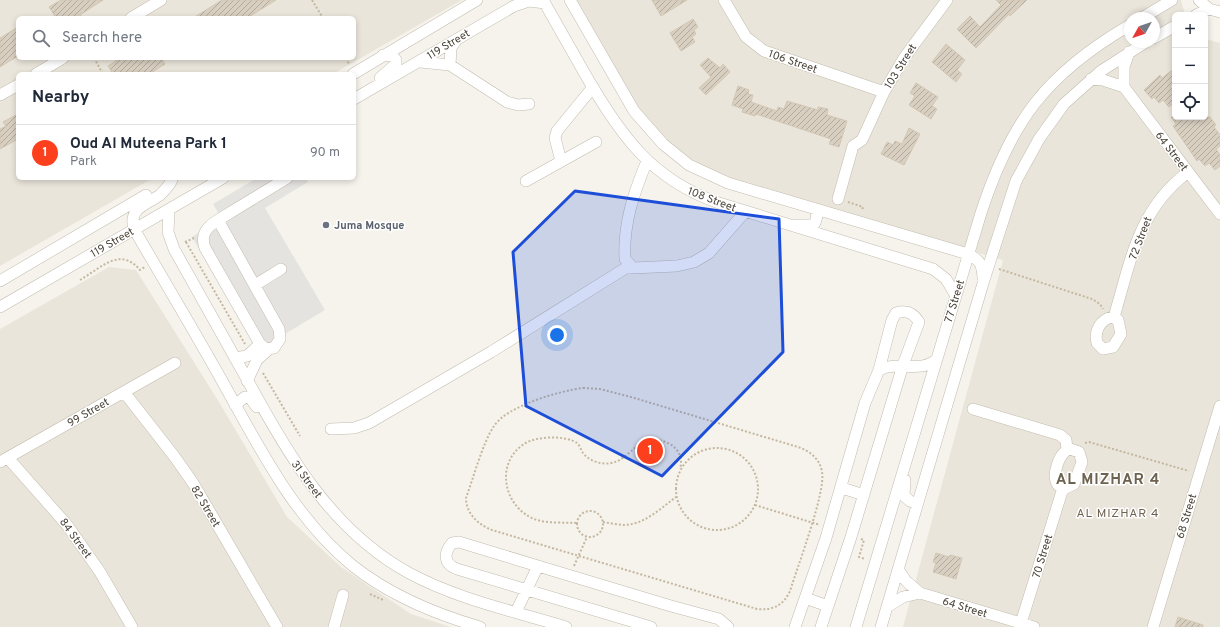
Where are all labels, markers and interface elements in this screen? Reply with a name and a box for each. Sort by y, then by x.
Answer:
north arrow [1124,12,1160,48]
map controls [1172,12,1208,120]
button: + [1172,12,1208,48]
search box [16,16,356,60]
icon: search [30,27,52,49]
street label: 119 Street [424,27,473,63]
text: Search here [62,29,142,48]
street label: 103 Street [881,41,920,92]
street label: 106 Street [766,47,819,77]
button: − [1172,48,1208,84]
button: locate [1172,84,1208,120]
text: Nearby [32,87,89,109]
street label: 64 Street [1152,129,1191,174]
text: Oud Al Muteena Park 1 [70,135,227,154]
text: 1 [42,145,48,161]
text: 90 m [310,145,340,161]
text: Park [70,154,97,170]
street label: 108 Street [685,184,738,216]
street label: 72 Street [1126,215,1156,262]
place label: Juma Mosque [334,219,404,233]
marker: Juma Mosque [321,220,331,230]
street label: 119 Street [88,225,137,261]
street label: 77 Street [942,278,968,325]
your location [547,325,567,345]
street label: 99 Street [65,395,112,430]
pin: 1 [637,436,663,466]
street label: 31 Street [288,458,325,501]
district label: AL MIZHAR 4 [1056,471,1160,490]
street label: 82 Street [187,483,223,530]
street label: 68 Street [1174,492,1200,540]
district label: AL MIZHAR 4 [1077,506,1159,522]
street label: 84 Street [56,516,94,561]
street label: 70 Street [1030,533,1056,580]
street label: 64 Street [941,594,989,621]

